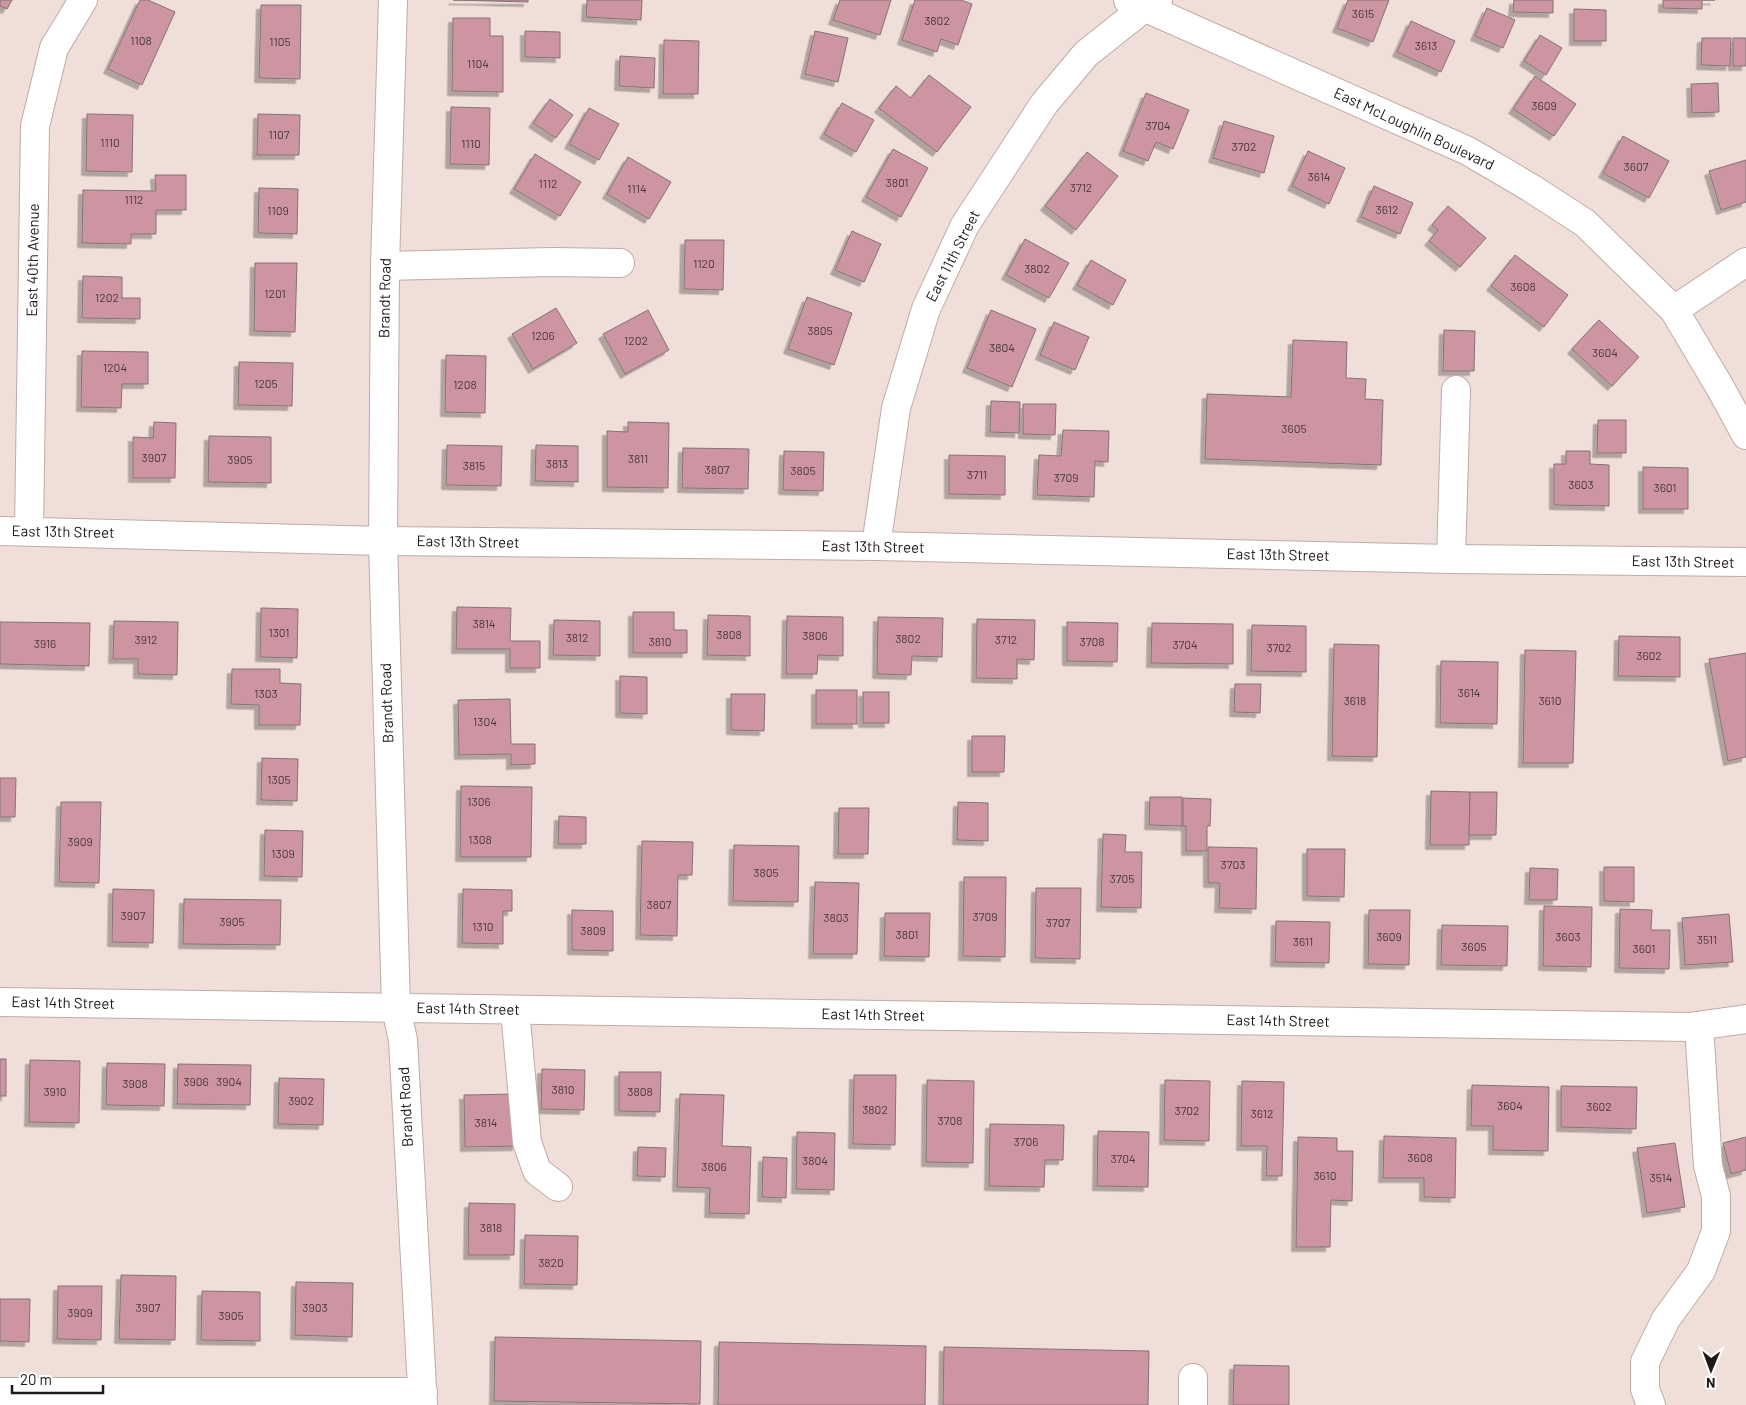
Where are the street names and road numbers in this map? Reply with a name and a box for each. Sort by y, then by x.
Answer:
street label: East McLoughlin Boulevard [1331,83,1498,173]
street label: East 40th Avenue [22,203,42,317]
street label: East 11th Street [921,207,983,304]
street label: Brandt Road [374,258,394,338]
street label: East 13th Street [11,521,115,541]
street label: East 13th Street [416,531,520,551]
street label: East 13th Street [821,536,925,556]
street label: East 13th Street [1226,544,1330,564]
street label: East 13th Street [1631,551,1735,571]
street label: Brandt Road [376,663,396,743]
street label: East 14th Street [11,992,115,1012]
street label: East 14th Street [416,998,520,1018]
street label: East 14th Street [821,1004,925,1024]
street label: East 14th Street [1226,1010,1330,1030]
street label: Brandt Road [394,1066,416,1148]

